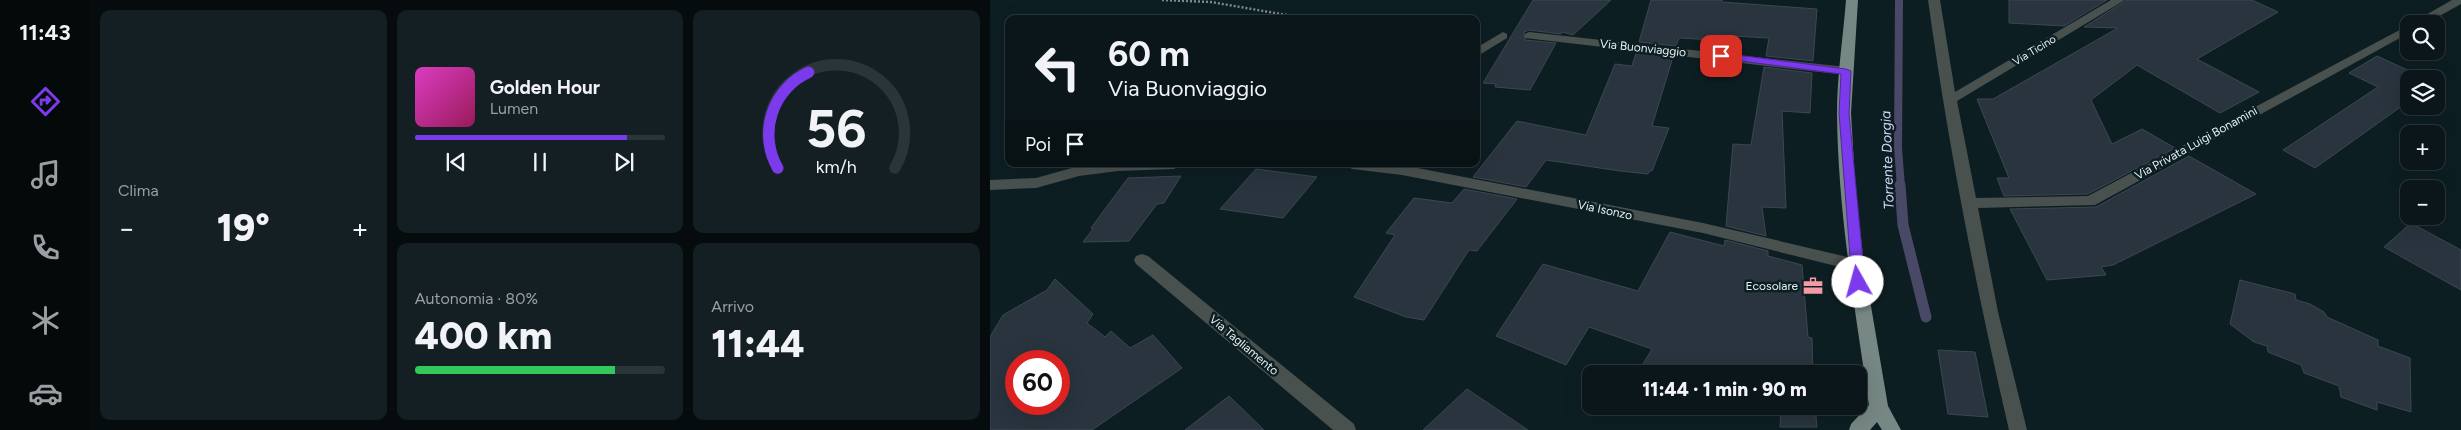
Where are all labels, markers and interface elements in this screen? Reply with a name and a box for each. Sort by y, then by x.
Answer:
map controls [2400,15,2445,225]
button: search [2400,15,2445,60]
text: 11:43 [19,19,71,46]
street label: Via Ticino [2010,32,2058,68]
text: 60 m [1108,33,1190,75]
icon: left [1025,35,1090,100]
pin [1700,35,1742,77]
street label: Via Buonviaggio [1599,37,1687,59]
icon: arrive [1707,42,1735,70]
button: layers [2400,70,2445,115]
text: Via Buonviaggio [1108,75,1267,102]
text: Golden Hour [490,76,600,99]
icon: directions [28,84,63,119]
text: 56 [806,98,867,160]
text: Lumen [490,99,538,118]
street label: Via Privata Luigi Bonamini [2132,103,2260,183]
water label: Torrente Dorgia [1877,110,1898,210]
button: + [2400,125,2445,170]
icon: arrive [1061,130,1089,158]
text: Poi [1025,133,1051,156]
icon: previous [442,148,470,176]
icon: pause [526,148,554,176]
icon: next [610,148,638,176]
text: km/h [816,156,857,177]
icon: music [28,157,63,192]
button: − [2400,180,2445,225]
text: Clima [118,181,159,200]
street label: Via Isonzo [1576,197,1634,223]
text: 19° [217,205,270,251]
text: − [118,211,135,245]
text: + [351,211,369,245]
icon: phone [28,230,63,265]
position arrow [1831,255,1883,307]
office icon: Ecosolare [1802,275,1824,297]
place label: Ecosolare [1746,279,1798,293]
text: Autonomia · 80% [415,289,538,308]
text: Arrivo [711,297,754,316]
icon: climate [28,303,63,338]
street label: Via Tagliamento [1207,312,1281,378]
text: 400 km [415,313,552,359]
text: 11:44 [711,321,805,367]
speed limit sign: 60 [1005,350,1070,415]
icon: car [28,376,63,411]
text: 11:44 · 1 min · 90 m [1642,378,1807,401]

